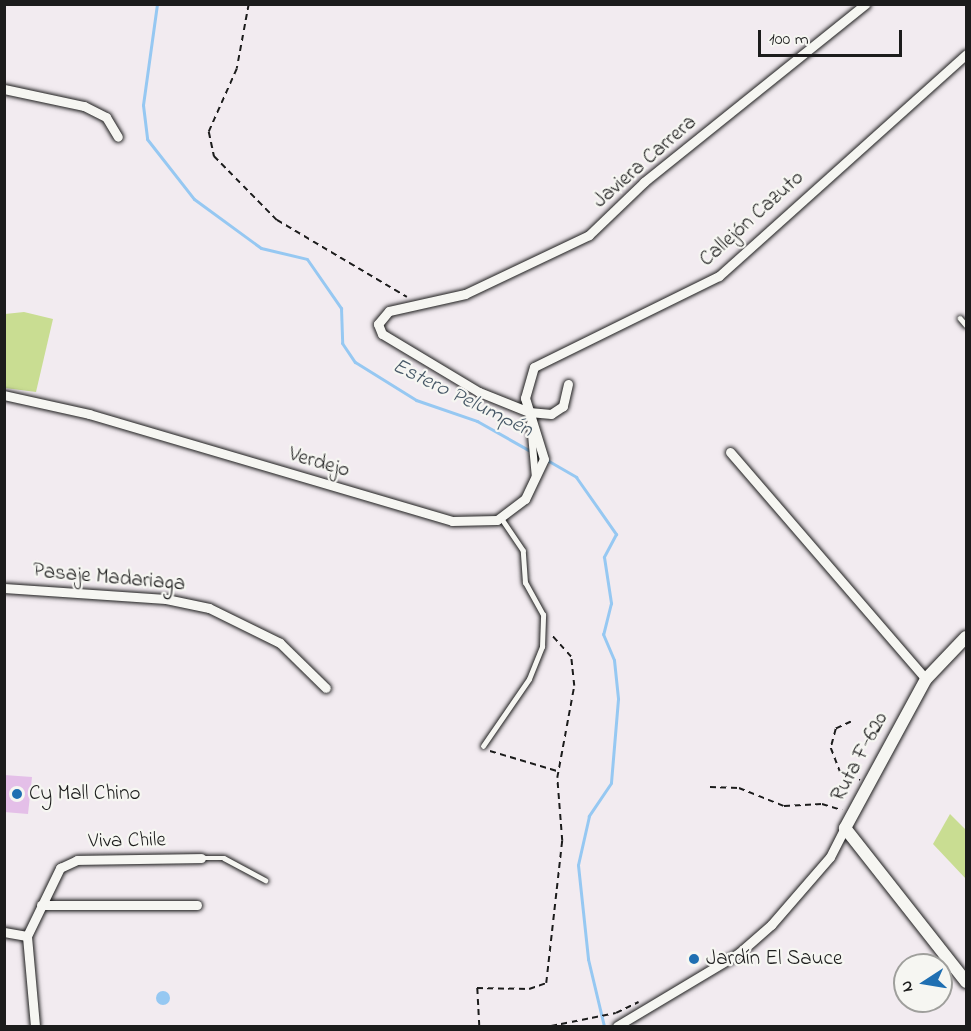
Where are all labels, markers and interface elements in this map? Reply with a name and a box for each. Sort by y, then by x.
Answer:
scale bar [761,18,905,56]
text: 100 m [769,27,809,53]
street label: Javiera Carrera [588,110,702,214]
street label: Callejón Cazuto [695,166,809,272]
water label: Estero Pelumpén [388,354,536,444]
street label: Verdejo [286,442,352,484]
street label: Pasaje Madariaga [32,559,186,597]
street label: Ruta F-620 [826,708,894,806]
place label: Cy Mall Chino [29,781,140,807]
marker: Cy Mall Chino [10,787,24,801]
street label: Viva Chile [88,828,166,854]
place label: Jardín El Sauce [706,946,842,972]
marker: Jardín El Sauce [687,952,701,966]
north arrow [893,953,953,1013]
text: N [894,979,920,994]

